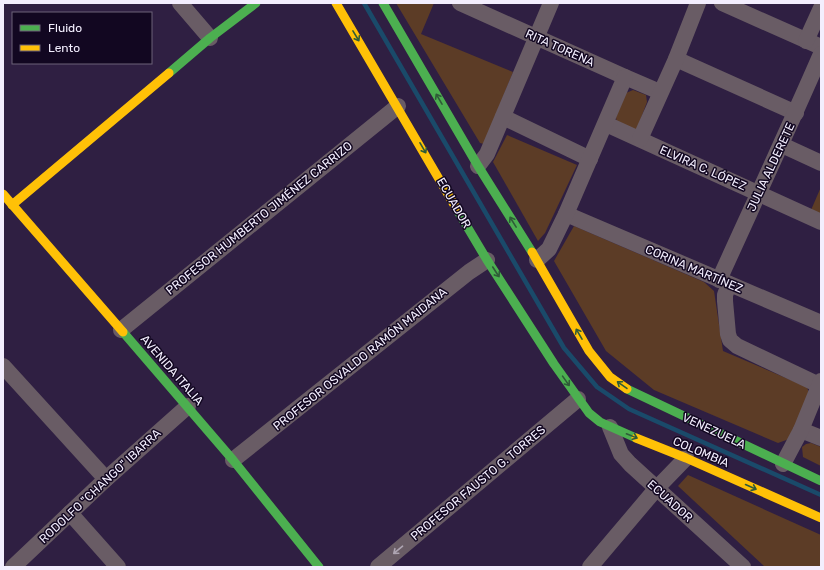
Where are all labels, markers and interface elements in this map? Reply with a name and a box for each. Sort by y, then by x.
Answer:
legend [12,12,152,64]
text: Fluido [48,21,82,35]
street label: RITA TORENA [523,27,597,69]
one-way arrow [353,30,361,42]
text: Lento [48,41,80,55]
one-way arrow [434,93,442,105]
street label: JULIA ALDERETE [744,120,798,214]
street label: PROFESOR HUMBERTO JIMÉNEZ CARRIZO [163,139,355,297]
one-way arrow [419,142,427,154]
street label: ELVIRA C. LÓPEZ [658,143,748,193]
street label: ECUADOR [434,175,474,231]
one-way arrow [509,217,517,228]
street label: CORINA MARTÍNEZ [643,242,745,296]
one-way arrow [491,267,500,278]
street label: PROFESOR OSVALDO RAMÓN MAIDANA [270,285,450,433]
one-way arrow [575,328,583,340]
street label: AVENIDA ITALIA [138,332,206,408]
one-way arrow [562,376,570,387]
one-way arrow [617,381,628,389]
street label: VENEZUELA [680,410,748,452]
street label: PROFESOR FAUSTO G. TORRES [408,423,548,543]
street label: RODOLFO "CHANGO" IBARRA [36,426,164,546]
one-way arrow [625,433,637,440]
street label: COLOMBIA [671,434,731,470]
street label: ECUADOR [645,477,695,525]
one-way arrow [745,484,757,491]
one-way arrow [393,545,403,554]

